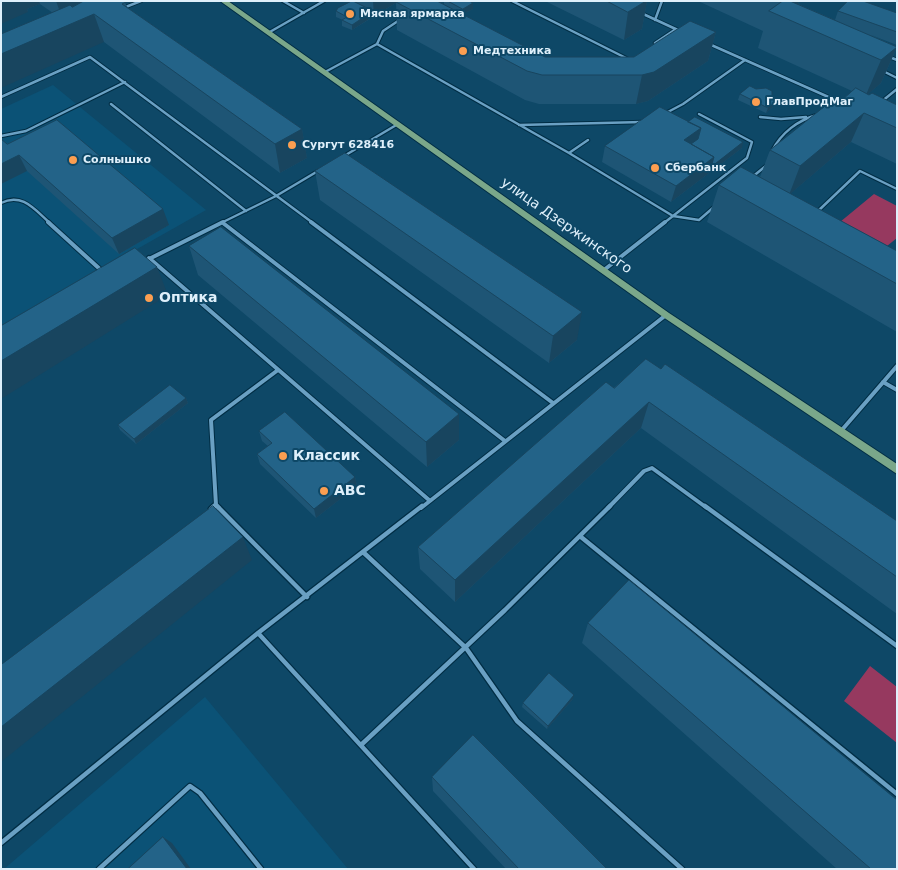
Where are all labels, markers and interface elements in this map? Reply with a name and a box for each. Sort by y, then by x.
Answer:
place label: Мясная ярмарка [360,7,465,21]
marker: Мясная ярмарка [344,8,356,20]
place label: Медтехника [473,44,551,58]
marker: Медтехника [457,45,469,57]
place label: ГлавПродМаг [766,95,853,109]
marker: ГлавПродМаг [750,96,762,108]
place label: Сургут 628416 [302,138,394,152]
marker: Сургут 628416 [286,139,298,151]
place label: Солнышко [83,153,151,167]
marker: Солнышко [67,154,79,166]
place label: Сбербанк [665,161,726,175]
marker: Сбербанк [649,162,661,174]
street label: улица Дзержинского [497,174,635,278]
place label: Оптика [159,290,217,306]
marker: Оптика [143,292,155,304]
place label: Классик [293,448,360,464]
marker: Классик [277,450,289,462]
place label: ABC [334,483,366,499]
marker: ABC [318,485,330,497]

